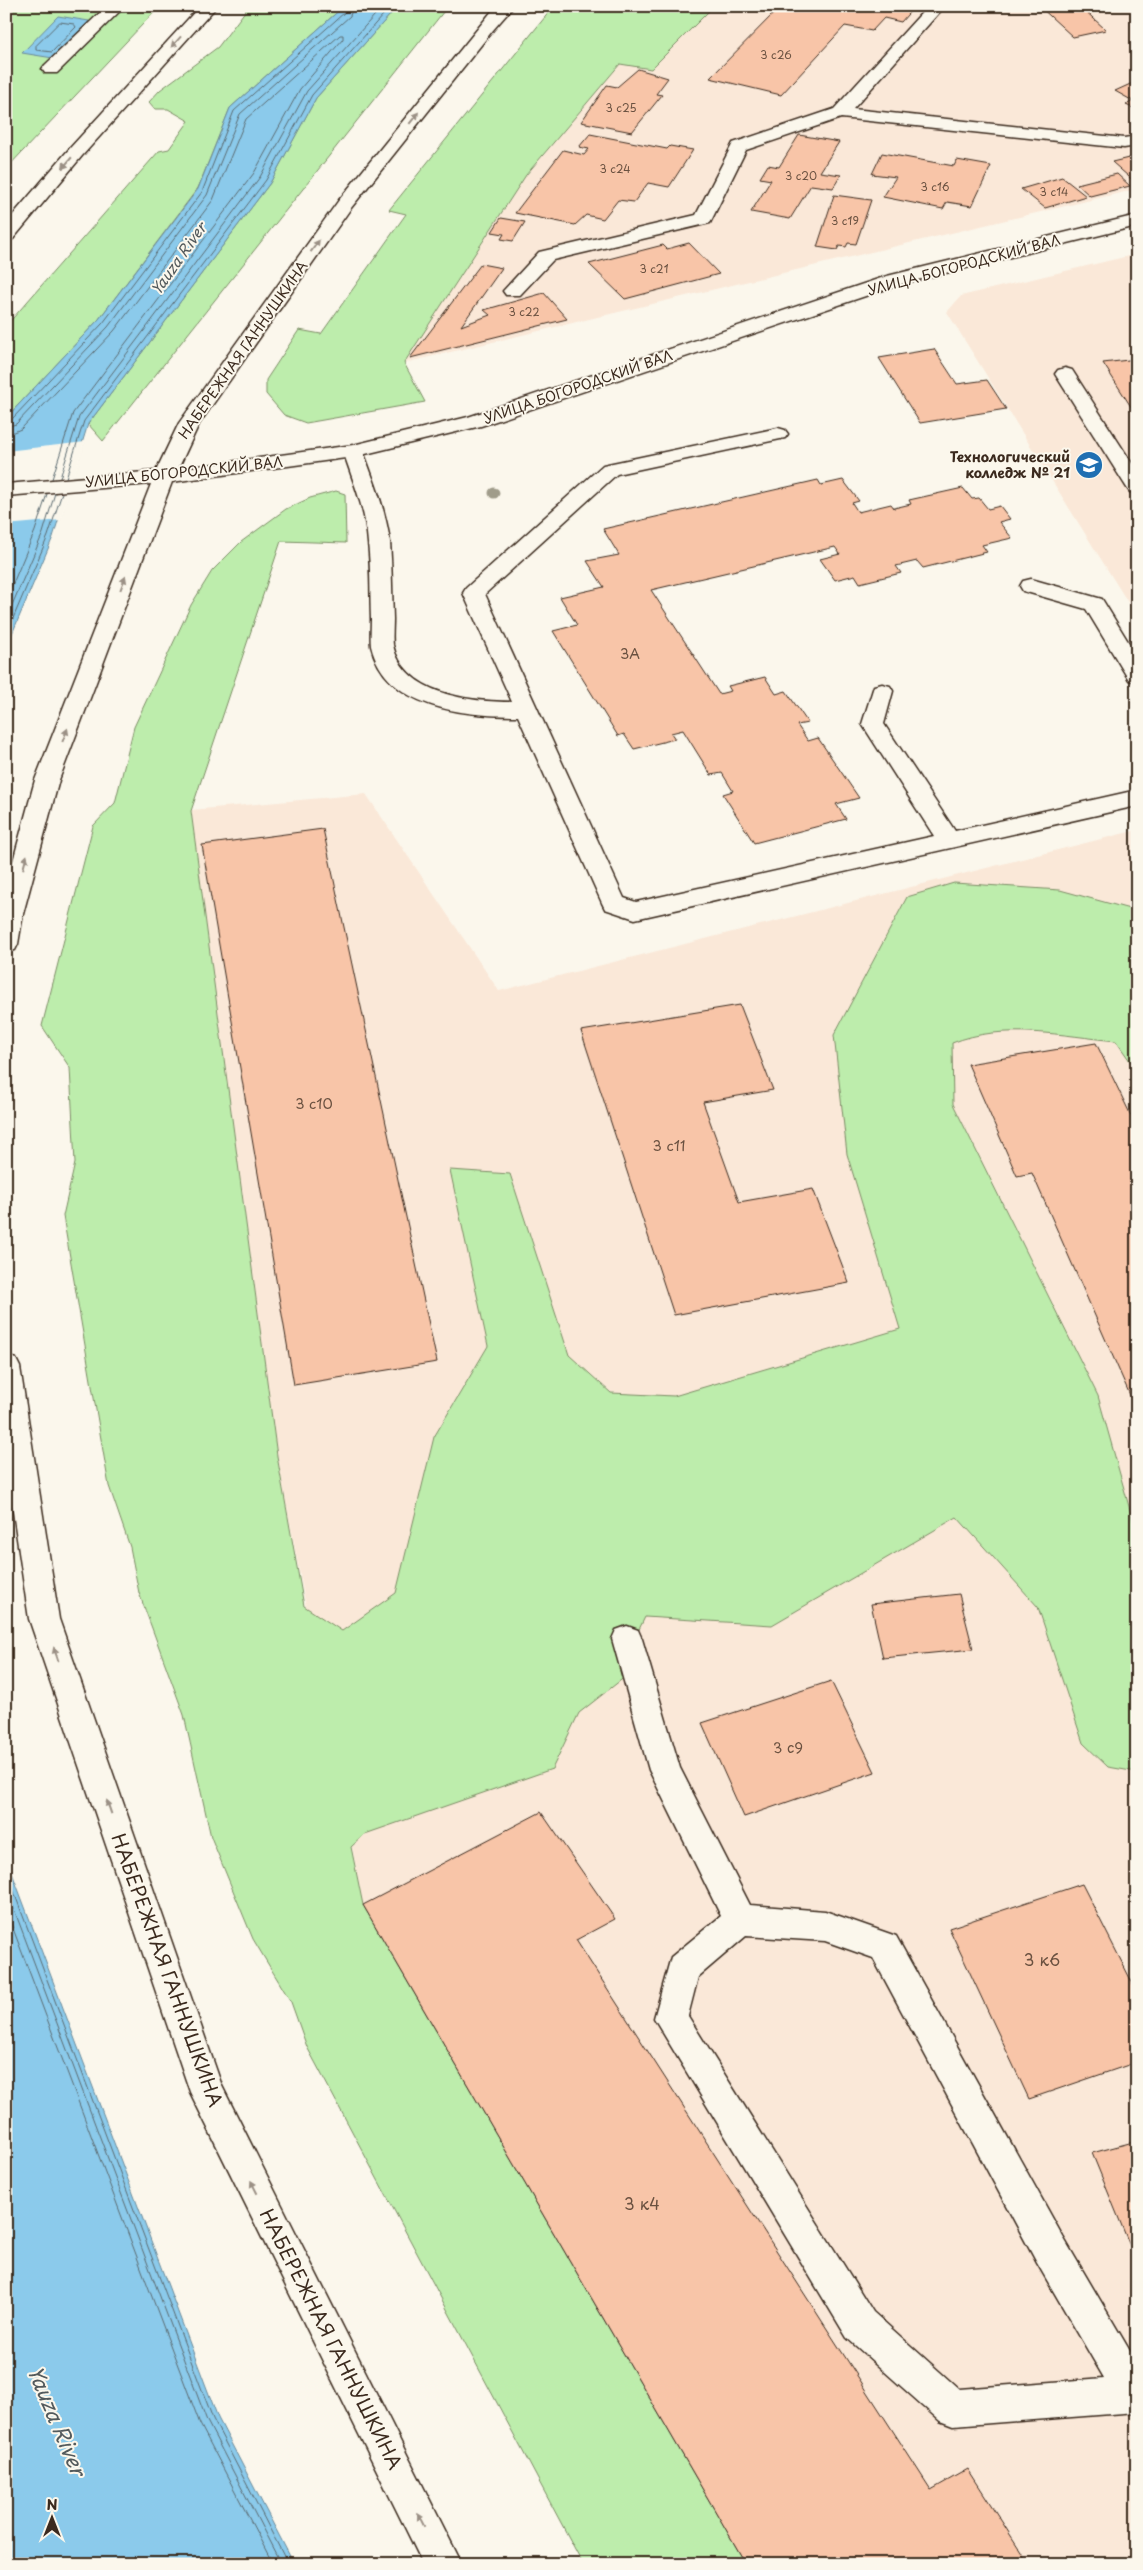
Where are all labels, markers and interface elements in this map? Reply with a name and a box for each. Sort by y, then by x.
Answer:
one-way arrow [170,36,182,48]
house number: 3 с26 [760,46,792,63]
house number: 3 с25 [605,99,637,116]
one-way arrow [409,112,420,125]
one-way arrow [62,157,73,169]
house number: 3 с24 [599,160,631,177]
house number: 3 с20 [785,167,817,184]
house number: 3 с16 [920,178,950,195]
house number: 3 с14 [1040,183,1068,200]
house number: 3 с19 [831,212,859,229]
water label: Yauza River [144,216,212,299]
street label: УЛИЦА БОГОРОДСКИЙ ВАЛ [865,229,1063,300]
one-way arrow [310,239,320,253]
street label: НАБЕРЕЖНАЯ ГАННУШКИНА [173,256,313,443]
house number: 3 с21 [639,260,669,277]
house number: 3 с22 [508,303,540,320]
street label: УЛИЦА БОГОРОДСКИЙ ВАЛ [480,344,675,429]
place label: Технологический колледж № 21 [950,446,1070,483]
school or university icon: Технологический колледж № 21 [1074,450,1104,480]
street label: УЛИЦА БОГОРОДСКИЙ ВАЛ [84,451,284,492]
one-way arrow [119,575,127,590]
house number: 3А [620,643,640,664]
one-way arrow [62,727,69,742]
one-way arrow [21,854,29,870]
house number: 3 с10 [295,1093,333,1114]
house number: 3 с11 [653,1135,685,1156]
one-way arrow [52,1646,59,1661]
house number: 3 c9 [773,1737,803,1758]
one-way arrow [105,1800,112,1815]
street label: НАБЕРЕЖНАЯ ГАННУШКИНА [105,1829,231,2110]
house number: 3 к6 [1024,1947,1060,1971]
one-way arrow [250,2180,258,2194]
house number: 3 к4 [624,2191,660,2215]
street label: НАБЕРЕЖНАЯ ГАННУШКИНА [254,2203,410,2474]
water label: Yauza River [20,2360,96,2483]
north arrow [28,2492,78,2542]
text: N [46,2494,58,2515]
one-way arrow [417,2513,425,2527]

